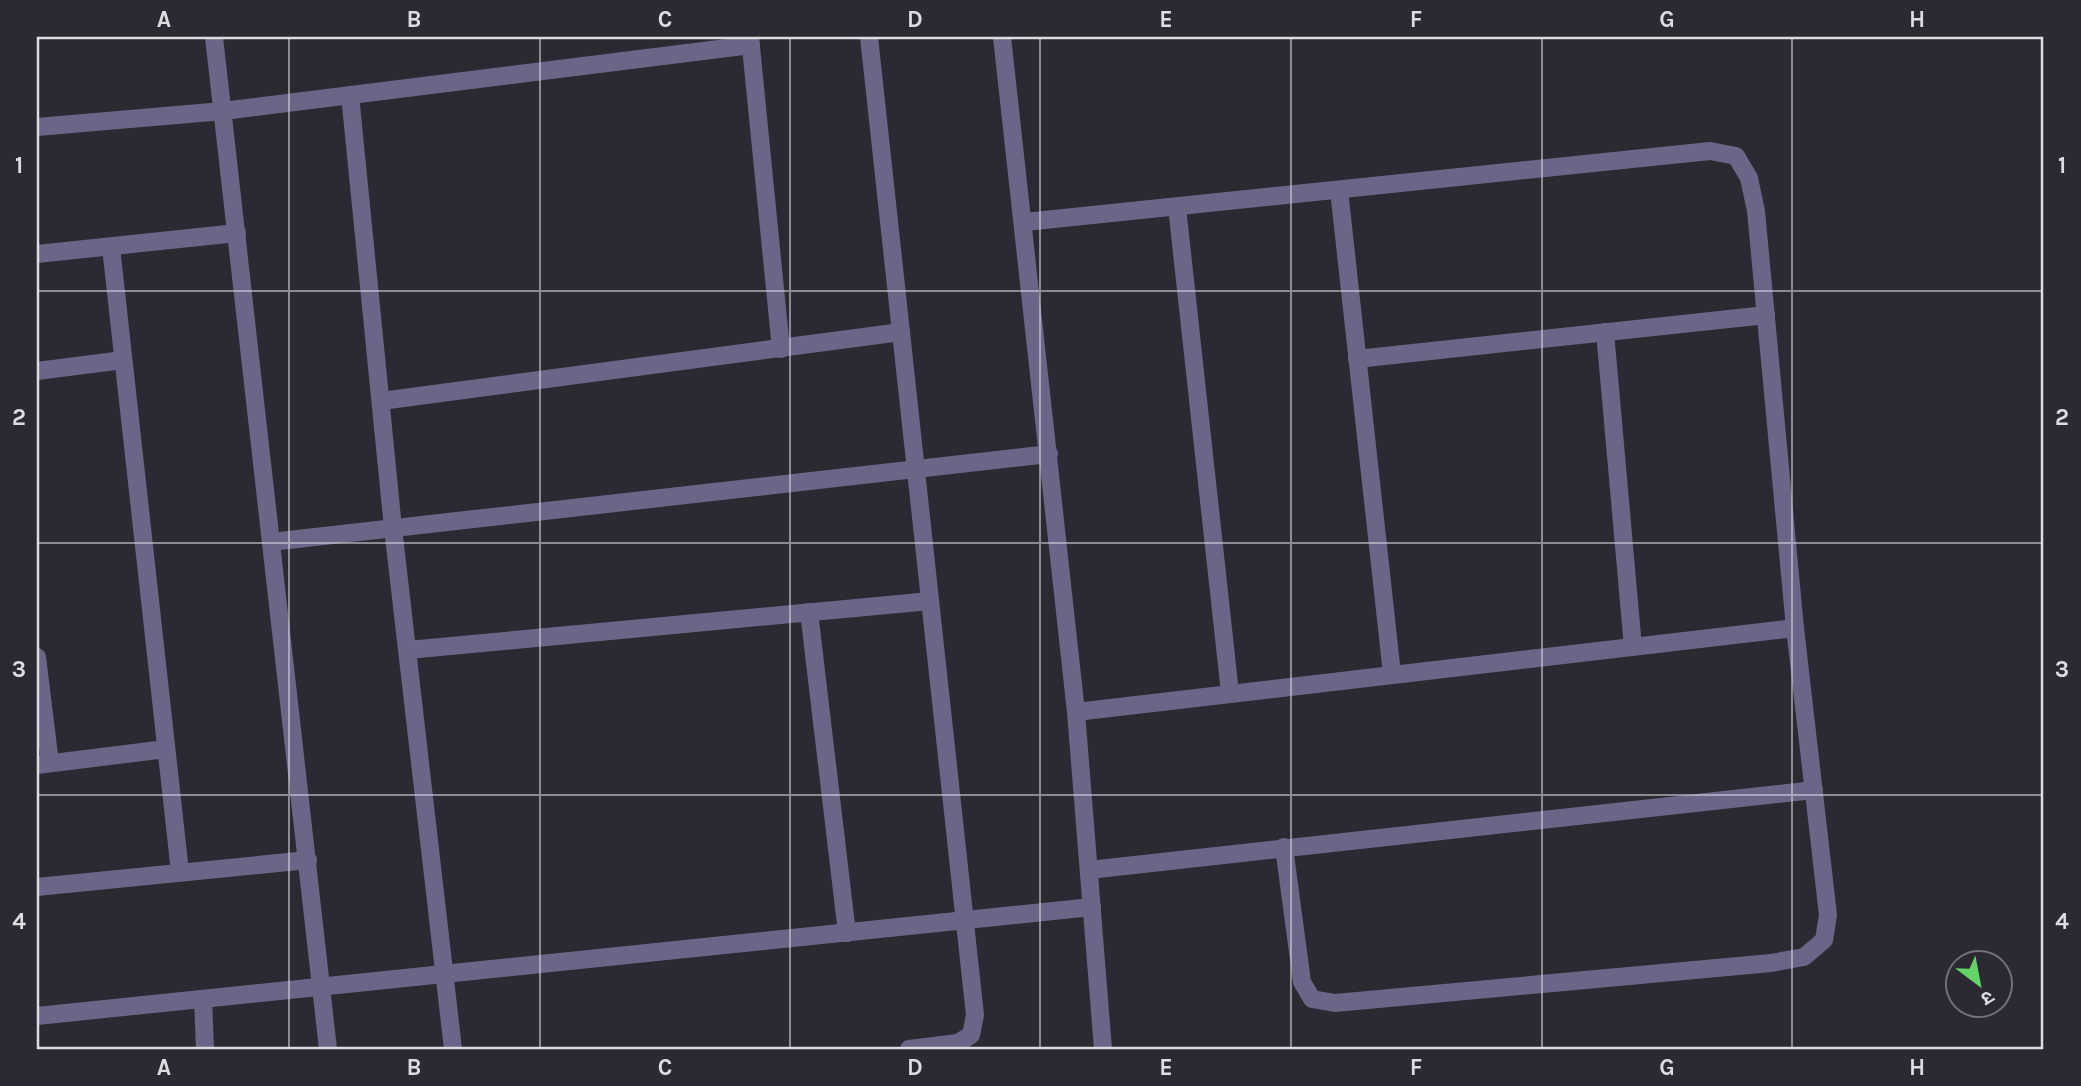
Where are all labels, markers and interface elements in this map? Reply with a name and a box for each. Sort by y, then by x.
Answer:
text: A [157,6,171,33]
text: B [407,6,421,33]
text: C [658,6,672,33]
text: D [907,6,923,33]
text: E [1159,6,1173,33]
text: F [1410,6,1422,33]
text: G [1659,6,1675,33]
text: H [1909,6,1925,33]
text: 1 [15,152,23,179]
text: 1 [2058,152,2066,179]
text: 2 [12,404,26,431]
text: 2 [2055,404,2069,431]
text: 3 [12,656,26,683]
text: 3 [2055,656,2069,683]
text: 4 [12,908,26,935]
text: 4 [2055,908,2069,935]
north arrow [1944,950,2014,1020]
text: उ [1976,985,1998,1010]
text: A [157,1054,171,1081]
text: B [407,1054,421,1081]
text: C [658,1054,672,1081]
text: D [907,1054,923,1081]
text: E [1159,1054,1173,1081]
text: F [1410,1054,1422,1081]
text: G [1659,1054,1675,1081]
text: H [1909,1054,1925,1081]

